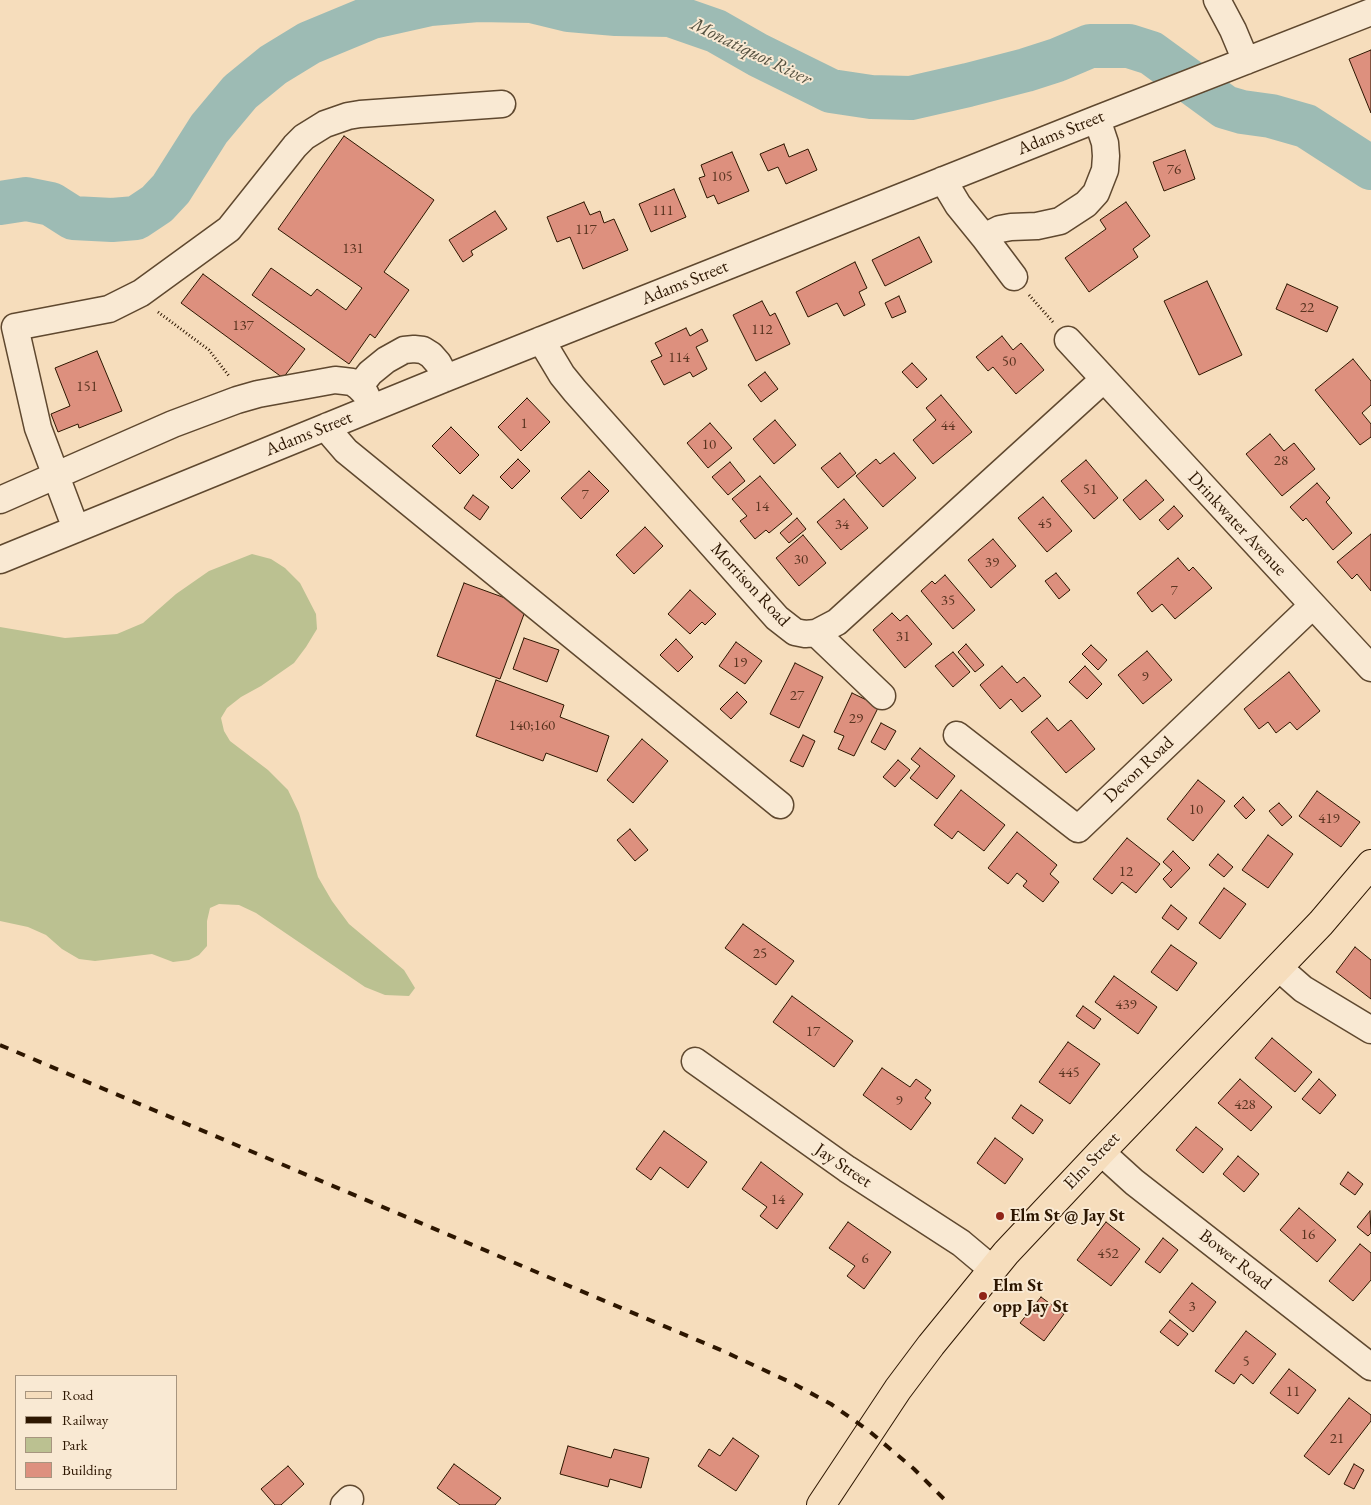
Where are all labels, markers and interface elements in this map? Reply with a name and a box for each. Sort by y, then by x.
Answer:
water label: Monatiquot River [687,13,815,91]
street label: Adams Street [1014,106,1108,160]
house number: 76 [1167,161,1181,179]
house number: 105 [711,168,733,186]
house number: 111 [652,202,674,220]
house number: 117 [575,221,597,239]
house number: 131 [342,240,364,258]
street label: Adams Street [638,256,732,310]
house number: 22 [1300,299,1314,317]
house number: 137 [232,317,254,335]
house number: 112 [751,321,773,339]
house number: 114 [668,349,690,367]
house number: 50 [1002,353,1016,371]
house number: 151 [76,378,98,396]
street label: Adams Street [262,407,356,461]
house number: 1 [520,415,528,433]
house number: 44 [941,417,955,435]
house number: 10 [702,436,716,454]
house number: 28 [1274,452,1288,470]
street label: Drinkwater Avenue [1183,467,1291,581]
house number: 51 [1083,481,1097,499]
house number: 7 [581,486,589,504]
house number: 14 [755,498,769,516]
house number: 45 [1038,515,1052,533]
house number: 34 [835,516,849,534]
street label: Morrison Road [706,539,794,631]
house number: 30 [794,551,808,569]
house number: 39 [985,554,999,572]
house number: 7 [1170,582,1178,600]
house number: 35 [941,592,955,610]
house number: 31 [896,628,910,646]
house number: 19 [733,654,747,672]
house number: 9 [1141,668,1149,686]
house number: 27 [790,687,804,705]
house number: 29 [849,710,863,728]
house number: 140;160 [509,717,555,735]
street label: Devon Road [1100,732,1178,808]
house number: 10 [1189,801,1203,819]
house number: 419 [1318,810,1340,828]
house number: 12 [1119,863,1133,881]
house number: 25 [753,945,767,963]
house number: 439 [1115,996,1137,1014]
house number: 17 [806,1023,820,1041]
house number: 445 [1058,1064,1080,1082]
house number: 9 [895,1092,903,1110]
house number: 428 [1234,1096,1256,1114]
street label: Elm Street [1059,1128,1125,1194]
street label: Jay Street [810,1139,876,1193]
house number: 14 [771,1191,785,1209]
place label: Elm St @ Jay St [1010,1205,1125,1227]
marker: Elm St @ Jay St [994,1210,1006,1222]
street label: Bower Road [1195,1225,1275,1295]
house number: 16 [1301,1226,1315,1244]
house number: 452 [1097,1245,1119,1263]
house number: 6 [861,1250,869,1268]
place label: Elm St opp Jay St [993,1275,1068,1318]
marker: Elm St opp Jay St [977,1290,989,1302]
house number: 3 [1188,1298,1196,1316]
house number: 5 [1242,1353,1250,1371]
legend [15,1375,178,1490]
house number: 11 [1286,1383,1300,1401]
text: Road [62,1385,93,1404]
text: Railway [62,1410,108,1429]
house number: 21 [1330,1430,1344,1448]
text: Park [62,1435,88,1454]
text: Building [62,1460,112,1479]

